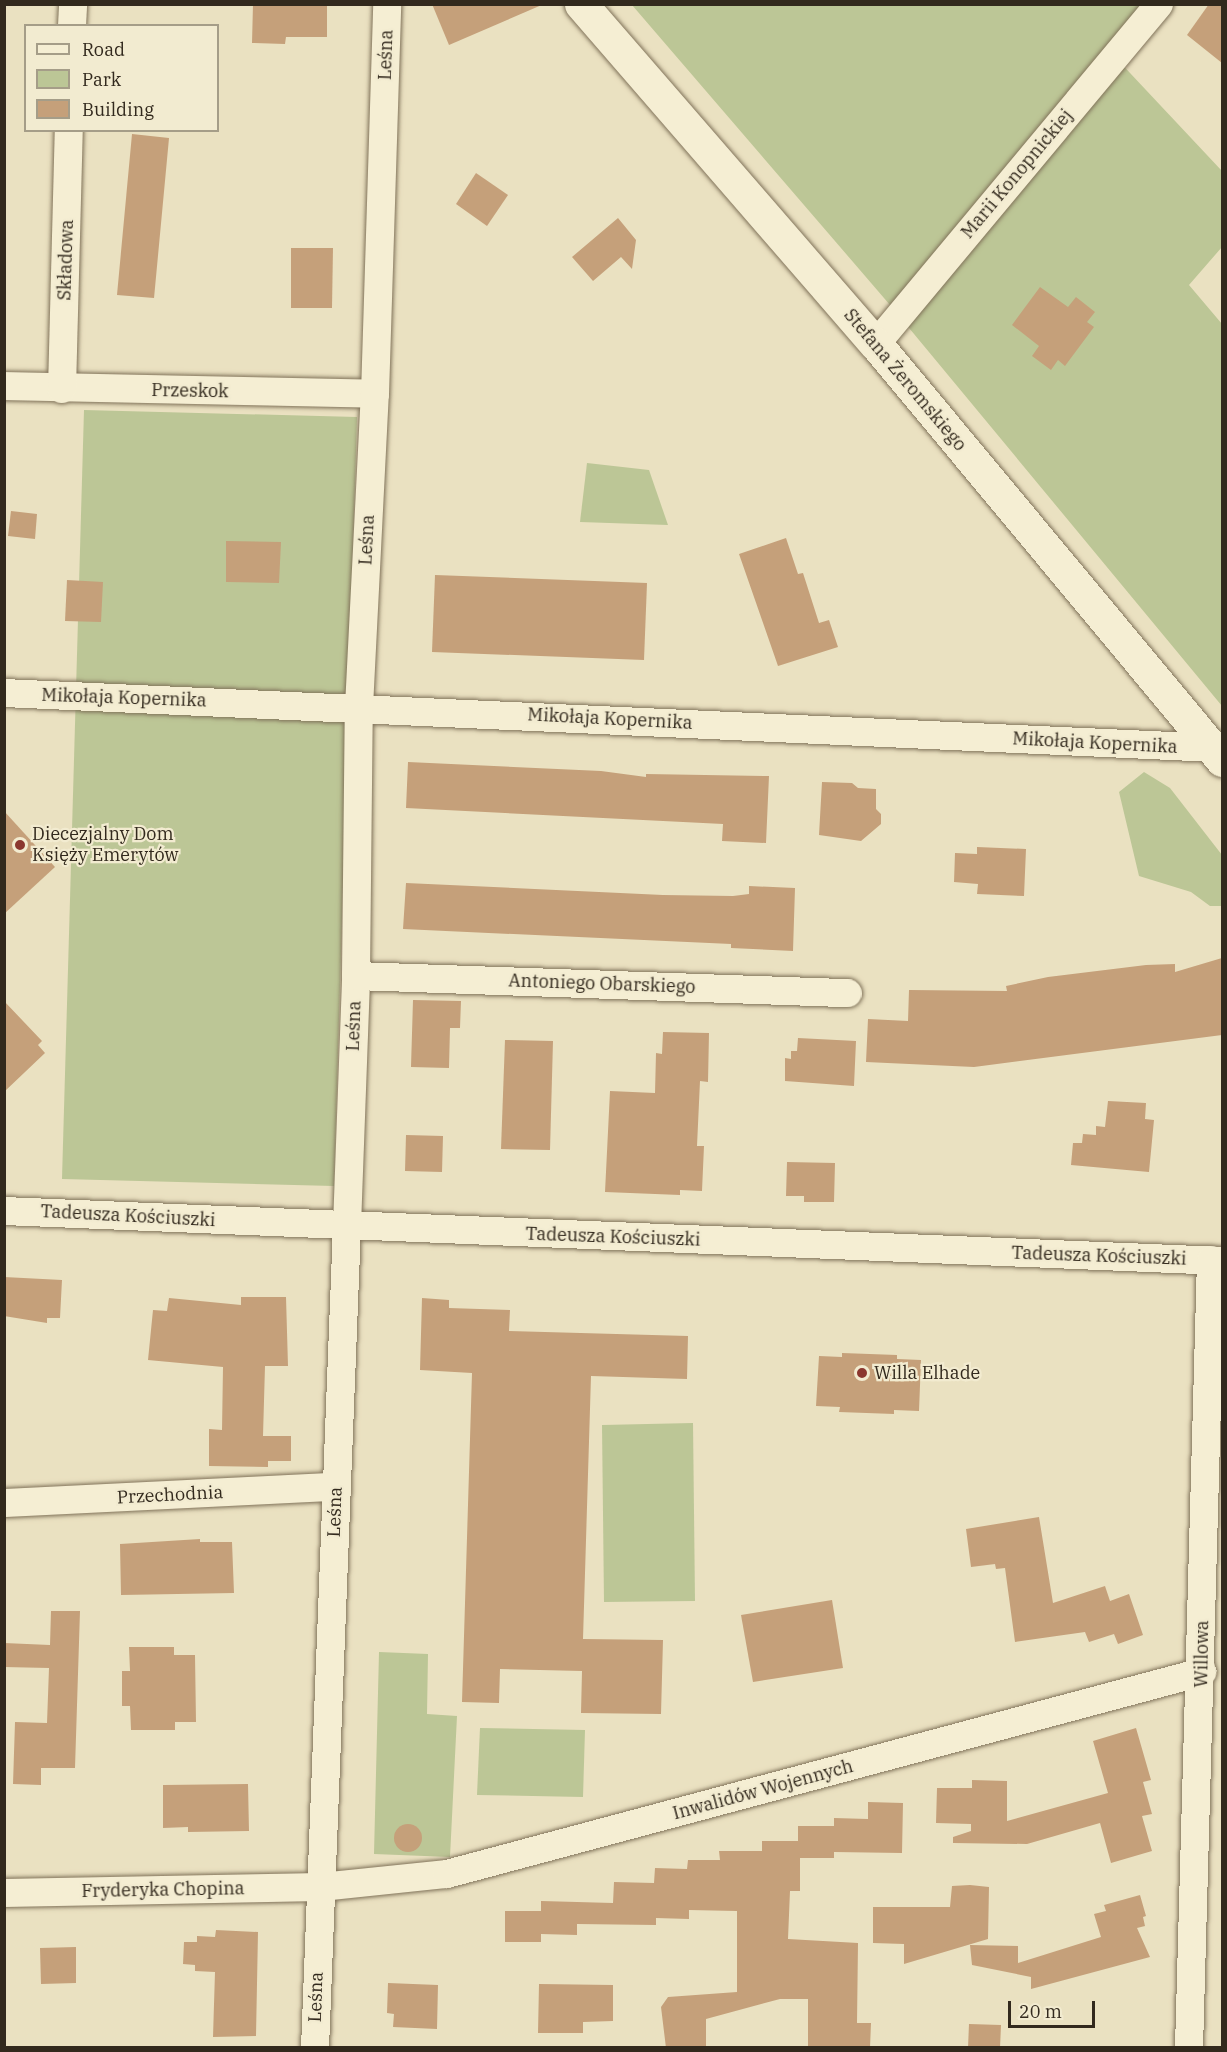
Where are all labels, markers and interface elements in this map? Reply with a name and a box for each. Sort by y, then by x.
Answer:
legend [24,24,219,132]
street label: Leśna [374,29,398,81]
text: Road [82,38,125,61]
text: Park [82,68,121,91]
text: Building [82,98,154,121]
street label: Marii Konopnickiej [957,105,1077,243]
street label: Składowa [54,219,78,301]
street label: Stefana Żeromskiego [839,305,971,455]
street label: Przeskok [151,380,229,402]
street label: Leśna [355,514,379,566]
street label: Mikołaja Kopernika [41,684,207,712]
street label: Mikołaja Kopernika [527,704,693,734]
street label: Mikołaja Kopernika [1012,728,1178,758]
place label: Diecezjalny Dom Księży Emerytów [32,824,179,866]
marker: Diecezjalny Dom Księży Emerytów [13,838,27,852]
street label: Antoniego Obarskiego [508,970,696,998]
street label: Leśna [342,1000,366,1052]
street label: Tadeusza Kościuszki [40,1201,216,1231]
street label: Tadeusza Kościuszki [525,1223,701,1251]
street label: Tadeusza Kościuszki [1011,1242,1187,1270]
place label: Willa Elhade [874,1362,980,1384]
marker: Willa Elhade [855,1366,869,1380]
street label: Przechodnia [116,1481,224,1509]
street label: Leśna [323,1486,347,1538]
street label: Willowa [1191,1620,1213,1688]
street label: Inwalidów Wojennych [670,1755,856,1825]
street label: Fryderyka Chopina [81,1878,245,1902]
street label: Leśna [304,1971,328,2023]
scale bar [1011,1989,1098,2027]
text: 20 m [1019,2000,1062,2023]

